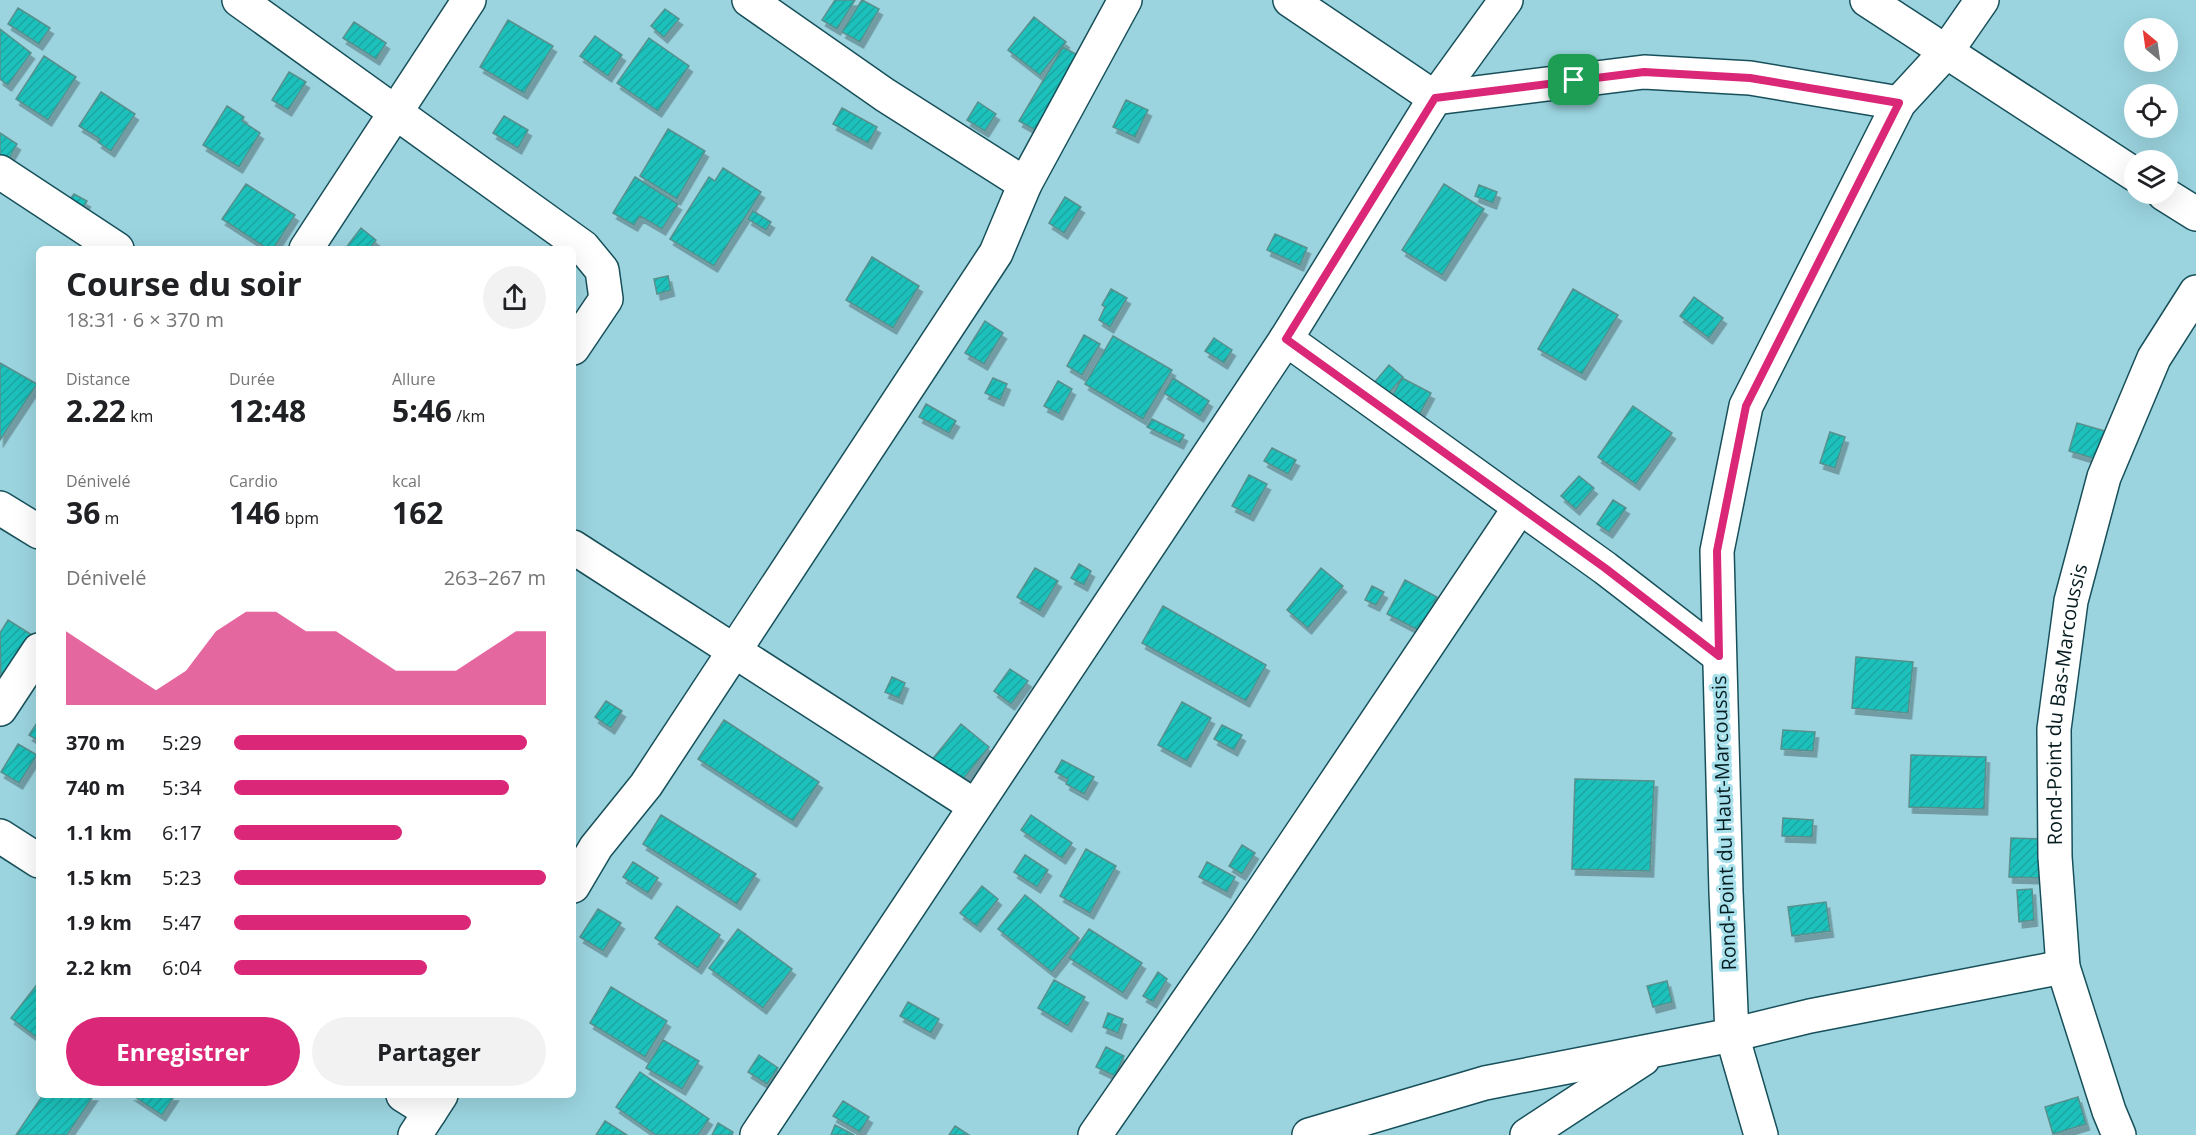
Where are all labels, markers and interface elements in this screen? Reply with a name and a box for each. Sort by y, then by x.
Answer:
north arrow [2124,18,2178,72]
map controls [2124,18,2178,204]
pin [1548,54,1599,105]
icon: arrive [1557,63,1590,96]
button: locate [2124,84,2178,138]
button: layers [2124,150,2178,204]
text: Course du soir [66,261,302,306]
button: share [483,266,546,329]
text: 18:31 · 6 × 370 m [66,306,224,333]
text: Distance [66,368,130,390]
text: Durée [229,368,275,390]
text: Allure [392,368,436,390]
text: 2.22 [66,390,126,431]
text: 12:48 [229,390,306,431]
text: 5:46 [392,390,452,431]
text: km [126,405,153,427]
text: /km [452,405,485,427]
text: Dénivelé [66,470,130,492]
text: Cardio [229,470,278,492]
text: kcal [392,470,421,492]
text: 36 [66,492,100,533]
text: 146 [229,492,280,533]
text: 162 [392,492,443,533]
text: m [100,507,119,529]
text: bpm [280,507,319,529]
street label: Rond-Point du Bas-Marcoussis [2040,560,2093,845]
text: Dénivelé [66,564,147,591]
text: 263–267 m [444,564,546,591]
street label: Rond-Point du Haut-Marcoussis [1705,675,1742,971]
text: 370 m [66,729,125,756]
text: 5:29 [162,729,202,756]
text: 740 m [66,774,125,801]
text: 5:34 [162,774,202,801]
text: 1.1 km [66,819,132,846]
text: 6:17 [162,819,202,846]
text: 1.5 km [66,864,132,891]
text: 5:23 [162,864,202,891]
text: 1.9 km [66,909,132,936]
text: 5:47 [162,909,202,936]
text: 2.2 km [66,954,132,981]
text: 6:04 [162,954,202,981]
button: Enregistrer [66,1017,300,1086]
button: Partager [312,1017,546,1086]

